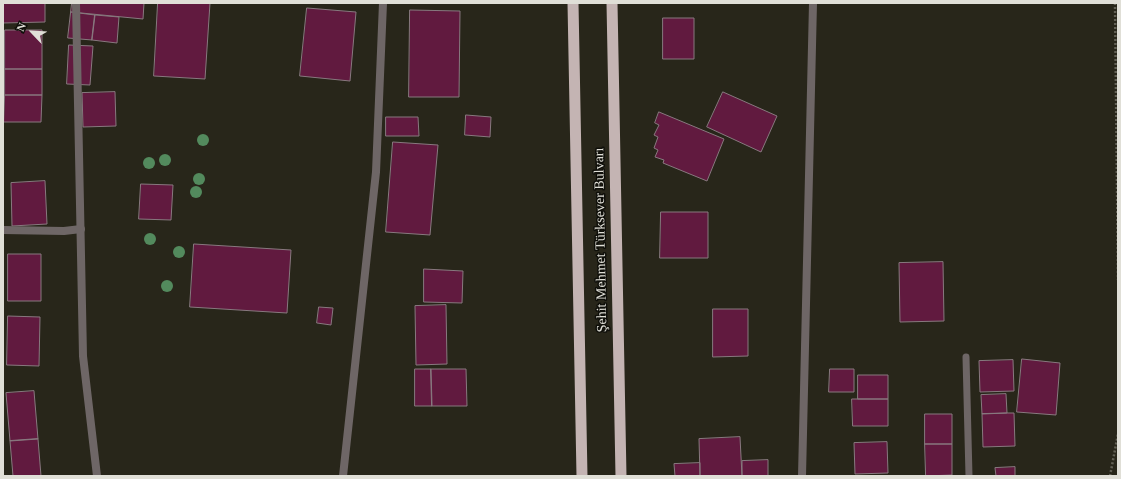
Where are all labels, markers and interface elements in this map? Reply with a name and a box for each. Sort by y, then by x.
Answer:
north arrow [12,12,52,52]
text: N [14,21,28,33]
street label: Şehit Mehmet Türksever Bulvarı [591,148,611,332]

